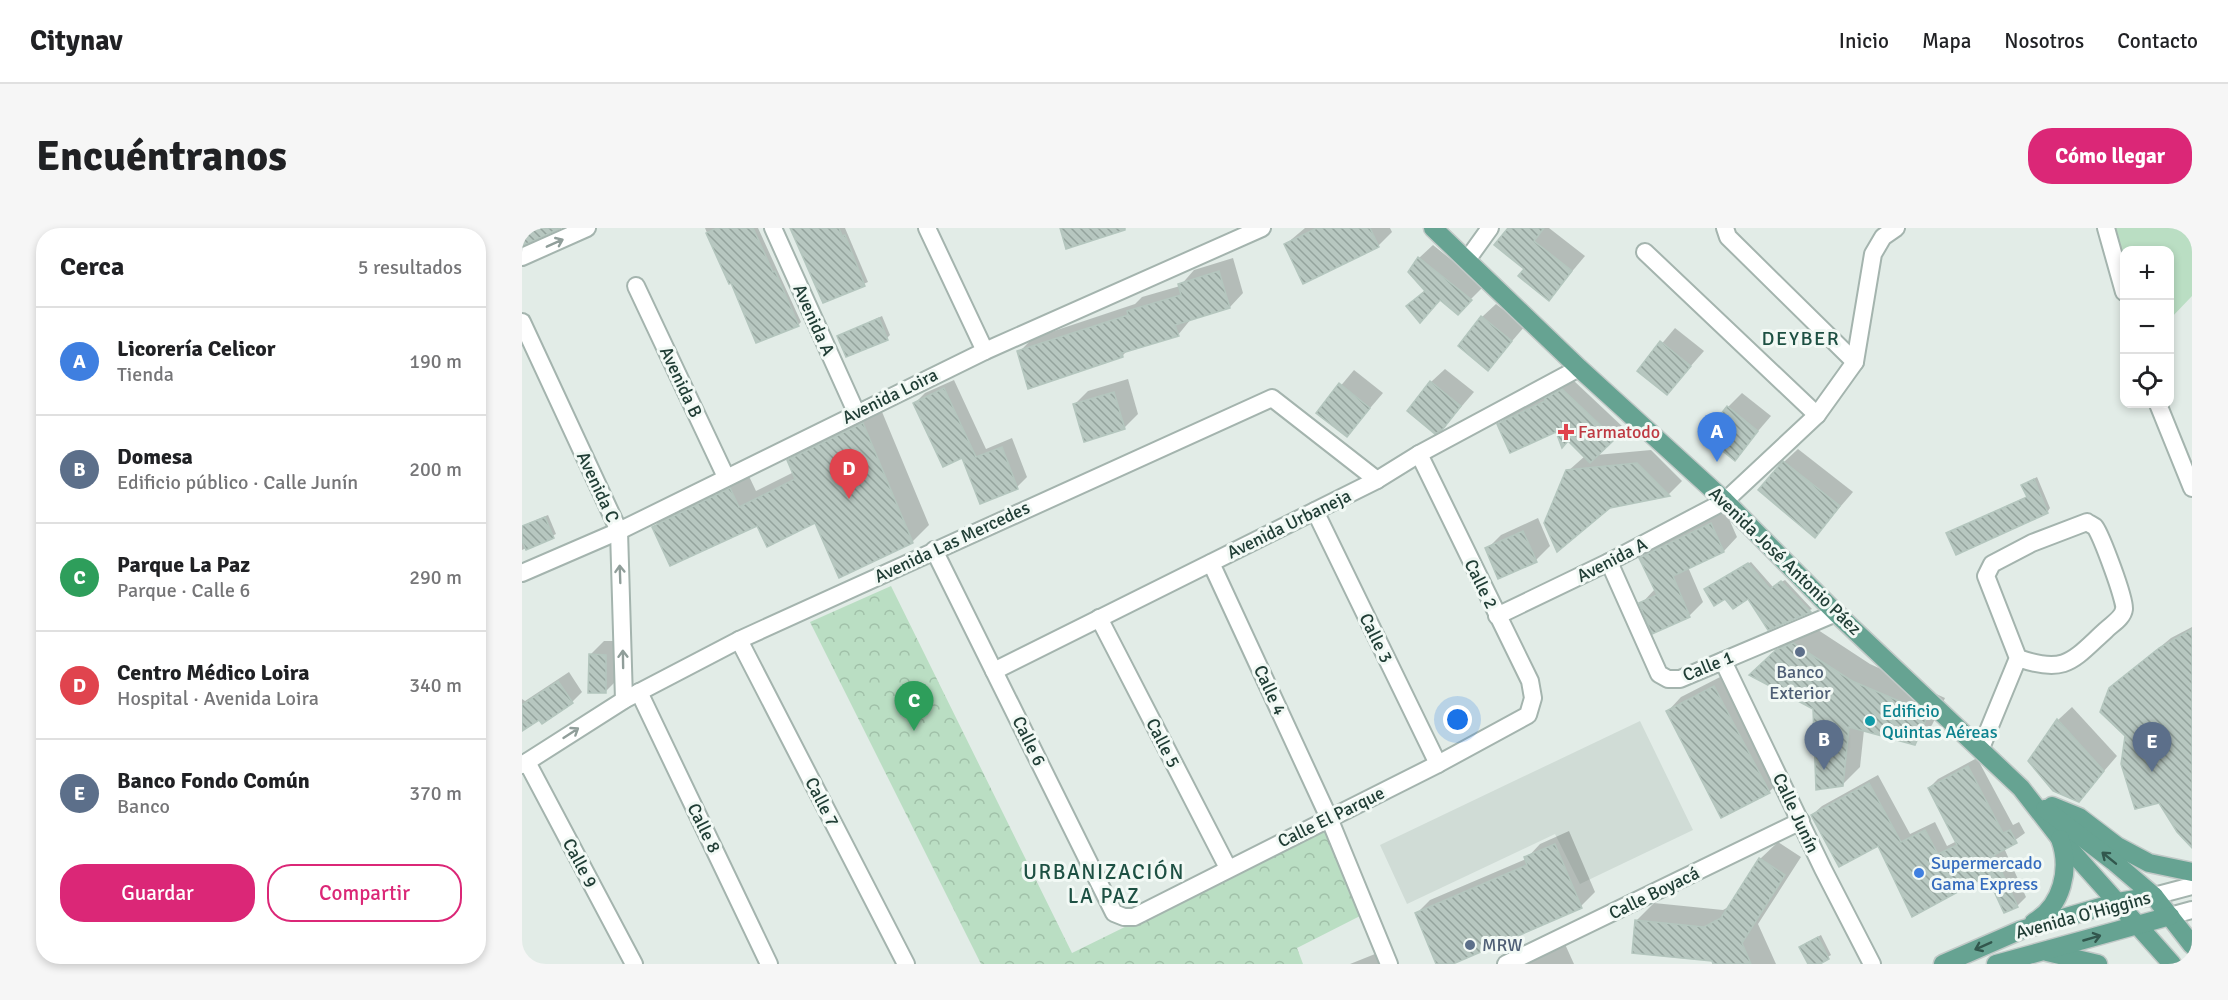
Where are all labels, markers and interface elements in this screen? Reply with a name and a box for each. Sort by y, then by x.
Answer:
text: Citynav [30,24,123,58]
text: Inicio [1839,28,1889,54]
text: Mapa [1922,28,1971,54]
text: Nosotros [2004,28,2084,54]
text: Contacto [2117,28,2198,54]
button: Cómo llegar [2028,128,2192,184]
text: Encuéntranos [36,131,287,182]
one-way arrow [545,236,563,248]
map controls [2120,246,2174,408]
button: + [2120,246,2174,300]
text: Cerca [60,251,124,283]
text: 5 resultados [358,255,462,280]
street label: Avenida A [788,281,840,359]
button: − [2120,300,2174,354]
district label: DEYBER [1762,326,1840,351]
text: Licorería Celicor [117,335,276,362]
street label: Avenida B [655,343,707,421]
text: A [73,349,86,374]
text: 190 m [409,349,462,374]
button: locate [2120,354,2174,408]
text: Tienda [117,362,174,387]
street label: Avenida Loira [839,363,941,429]
pin: A [1698,412,1736,462]
place label: Farmatodo [1578,421,1660,443]
marker: Farmatodo [1559,425,1573,439]
text: Domesa [117,443,193,470]
street label: Avenida C [572,448,624,526]
pin: D [830,450,868,499]
text: B [73,457,86,482]
text: 200 m [409,457,462,482]
text: Edificio público · Calle Junín [117,470,358,495]
street label: Avenida José Antonio Páez [1704,482,1866,640]
street label: Avenida Urbaneja [1223,484,1355,564]
street label: Avenida Las Mercedes [871,496,1033,588]
street label: Avenida A [1573,533,1651,587]
text: Parque La Paz [117,551,250,578]
street label: Calle 2 [1460,555,1502,613]
one-way arrow [615,564,626,584]
text: C [73,565,86,590]
text: 290 m [409,565,462,590]
text: Parque · Calle 6 [117,578,250,603]
street label: Calle 3 [1355,609,1397,667]
marker: Banco Exterior [1793,645,1807,659]
street label: Calle 1 [1679,646,1737,686]
one-way arrow [617,649,629,669]
text: Centro Médico Loira [117,659,310,686]
street label: Calle 4 [1249,661,1291,719]
place label: Banco Exterior [1769,661,1831,704]
text: D [73,673,86,698]
text: 340 m [409,673,462,698]
pin: C [894,682,934,731]
text: Hospital · Avenida Loira [117,686,319,711]
place label: Edificio Quintas Aéreas [1882,700,1998,743]
your location [1443,705,1472,734]
street label: Calle 6 [1008,712,1050,770]
street label: Calle 5 [1141,714,1185,772]
marker: Edificio Quintas Aéreas [1863,714,1877,728]
pin: B [1804,720,1844,770]
pin: E [2132,722,2172,772]
one-way arrow [562,727,579,739]
text: Banco Fondo Común [117,767,310,794]
street label: Calle Junín [1768,770,1824,856]
street label: Calle 7 [800,773,844,831]
text: E [74,781,85,806]
text: 370 m [409,781,462,806]
street label: Calle El Parque [1274,782,1388,852]
text: Banco [117,794,170,819]
street label: Calle 8 [683,799,725,857]
street label: Calle 9 [558,835,602,891]
place label: Supermercado Gama Express [1931,852,2042,895]
one-way arrow [2102,852,2118,865]
district label: URBANIZACIÓN LA PAZ [1023,859,1185,909]
street label: Calle Boyacá [1605,862,1703,924]
button: Guardar [60,864,255,922]
button: Compartir [267,864,462,922]
marker: Supermercado Gama Express [1912,866,1926,880]
street label: Avenida O'Higgins [2013,886,2153,944]
one-way arrow [2082,932,2101,943]
place label: MRW [1482,934,1522,956]
marker: MRW [1463,938,1477,952]
one-way arrow [1974,941,1992,953]

